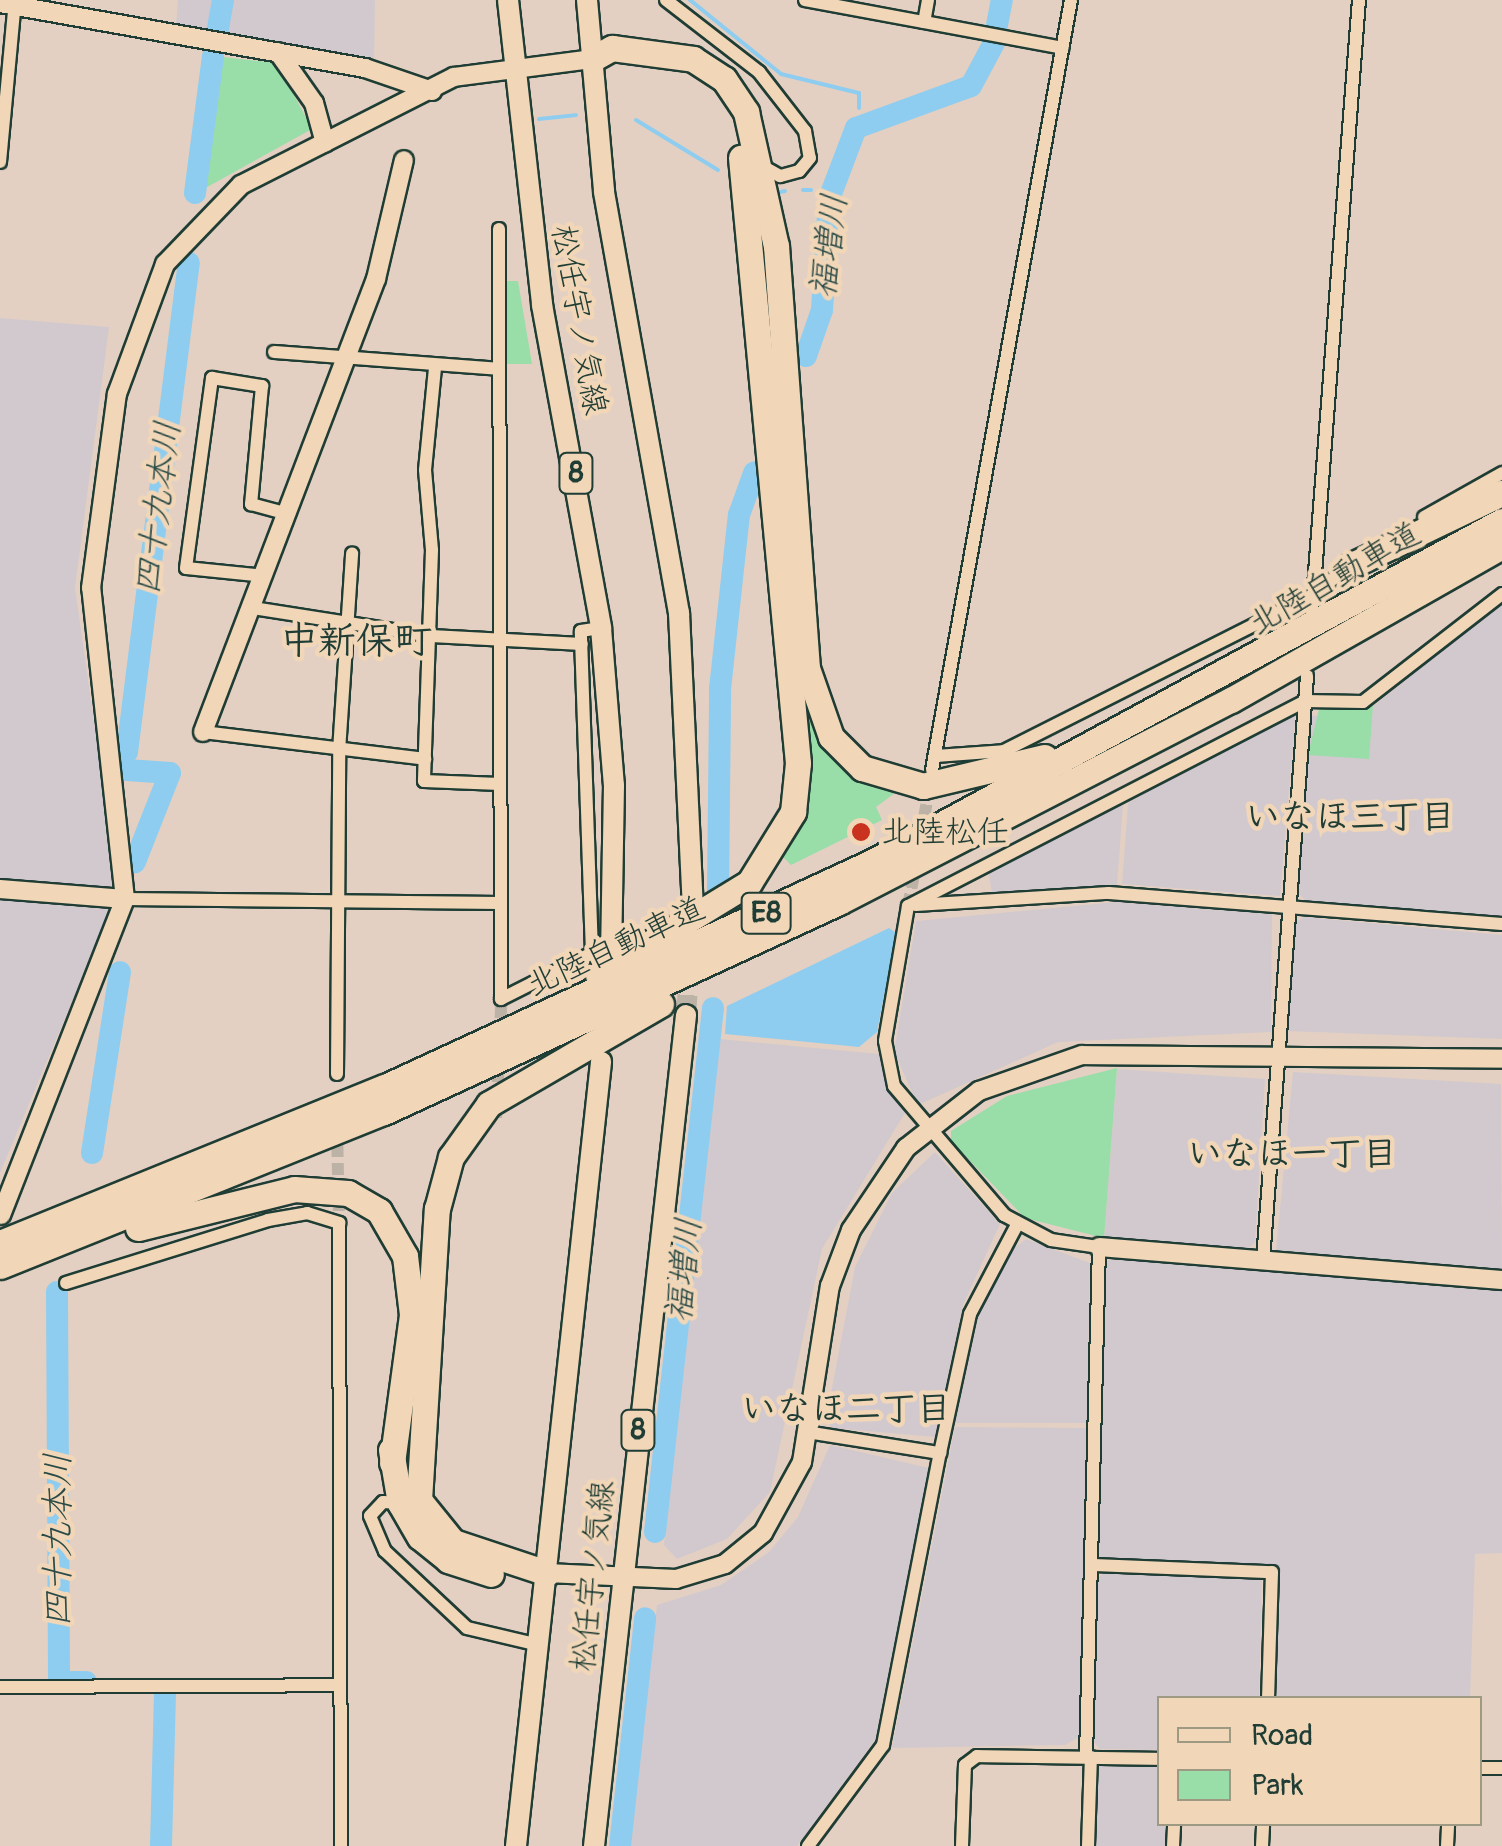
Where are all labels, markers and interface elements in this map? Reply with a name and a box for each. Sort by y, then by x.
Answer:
water label: 福増川 [802,191,856,301]
street label: 松任宇ノ気線 [543,222,615,418]
water label: 四十九本川 [126,419,190,597]
road number: 8 [556,448,596,498]
street label: 北陸自動車道 [1242,514,1428,644]
district label: 中新保町 [280,619,432,665]
district label: いなほ三丁目 [1245,796,1455,838]
place label: 北陸松任 [881,813,1009,851]
marker: 北陸松任 [850,821,872,843]
road number: E8 [738,888,794,938]
street label: 北陸自動車道 [521,889,711,1005]
district label: いなほ一丁目 [1187,1133,1397,1175]
water label: 福増川 [658,1216,710,1324]
district label: いなほ二丁目 [741,1388,951,1430]
road number: 8 [618,1405,658,1455]
water label: 四十九本川 [37,1453,79,1627]
street label: 松任宇ノ気線 [564,1479,622,1673]
legend [1157,1696,1482,1826]
text: Road [1251,1717,1313,1754]
text: Park [1251,1767,1304,1804]

